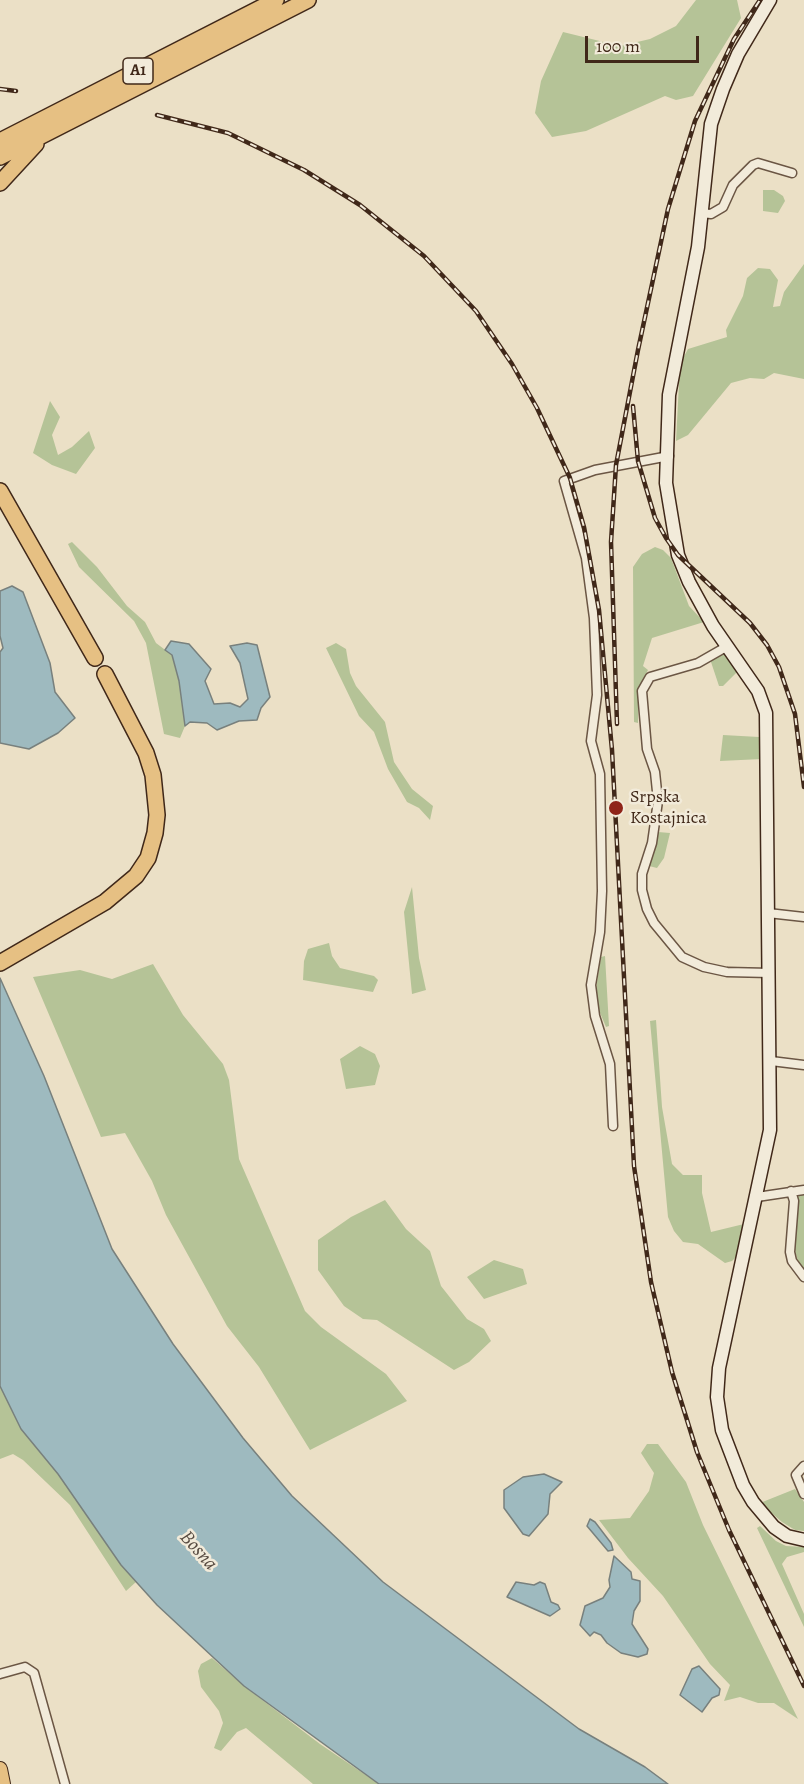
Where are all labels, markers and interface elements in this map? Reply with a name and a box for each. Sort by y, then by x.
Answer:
scale bar [588,24,702,62]
text: 100 m [596,34,640,58]
road number: A1 [123,58,153,84]
place label: Srpska Kostajnica [630,787,707,830]
marker: Srpska Kostajnica [607,799,625,817]
water label: Bosna [174,1526,222,1576]

